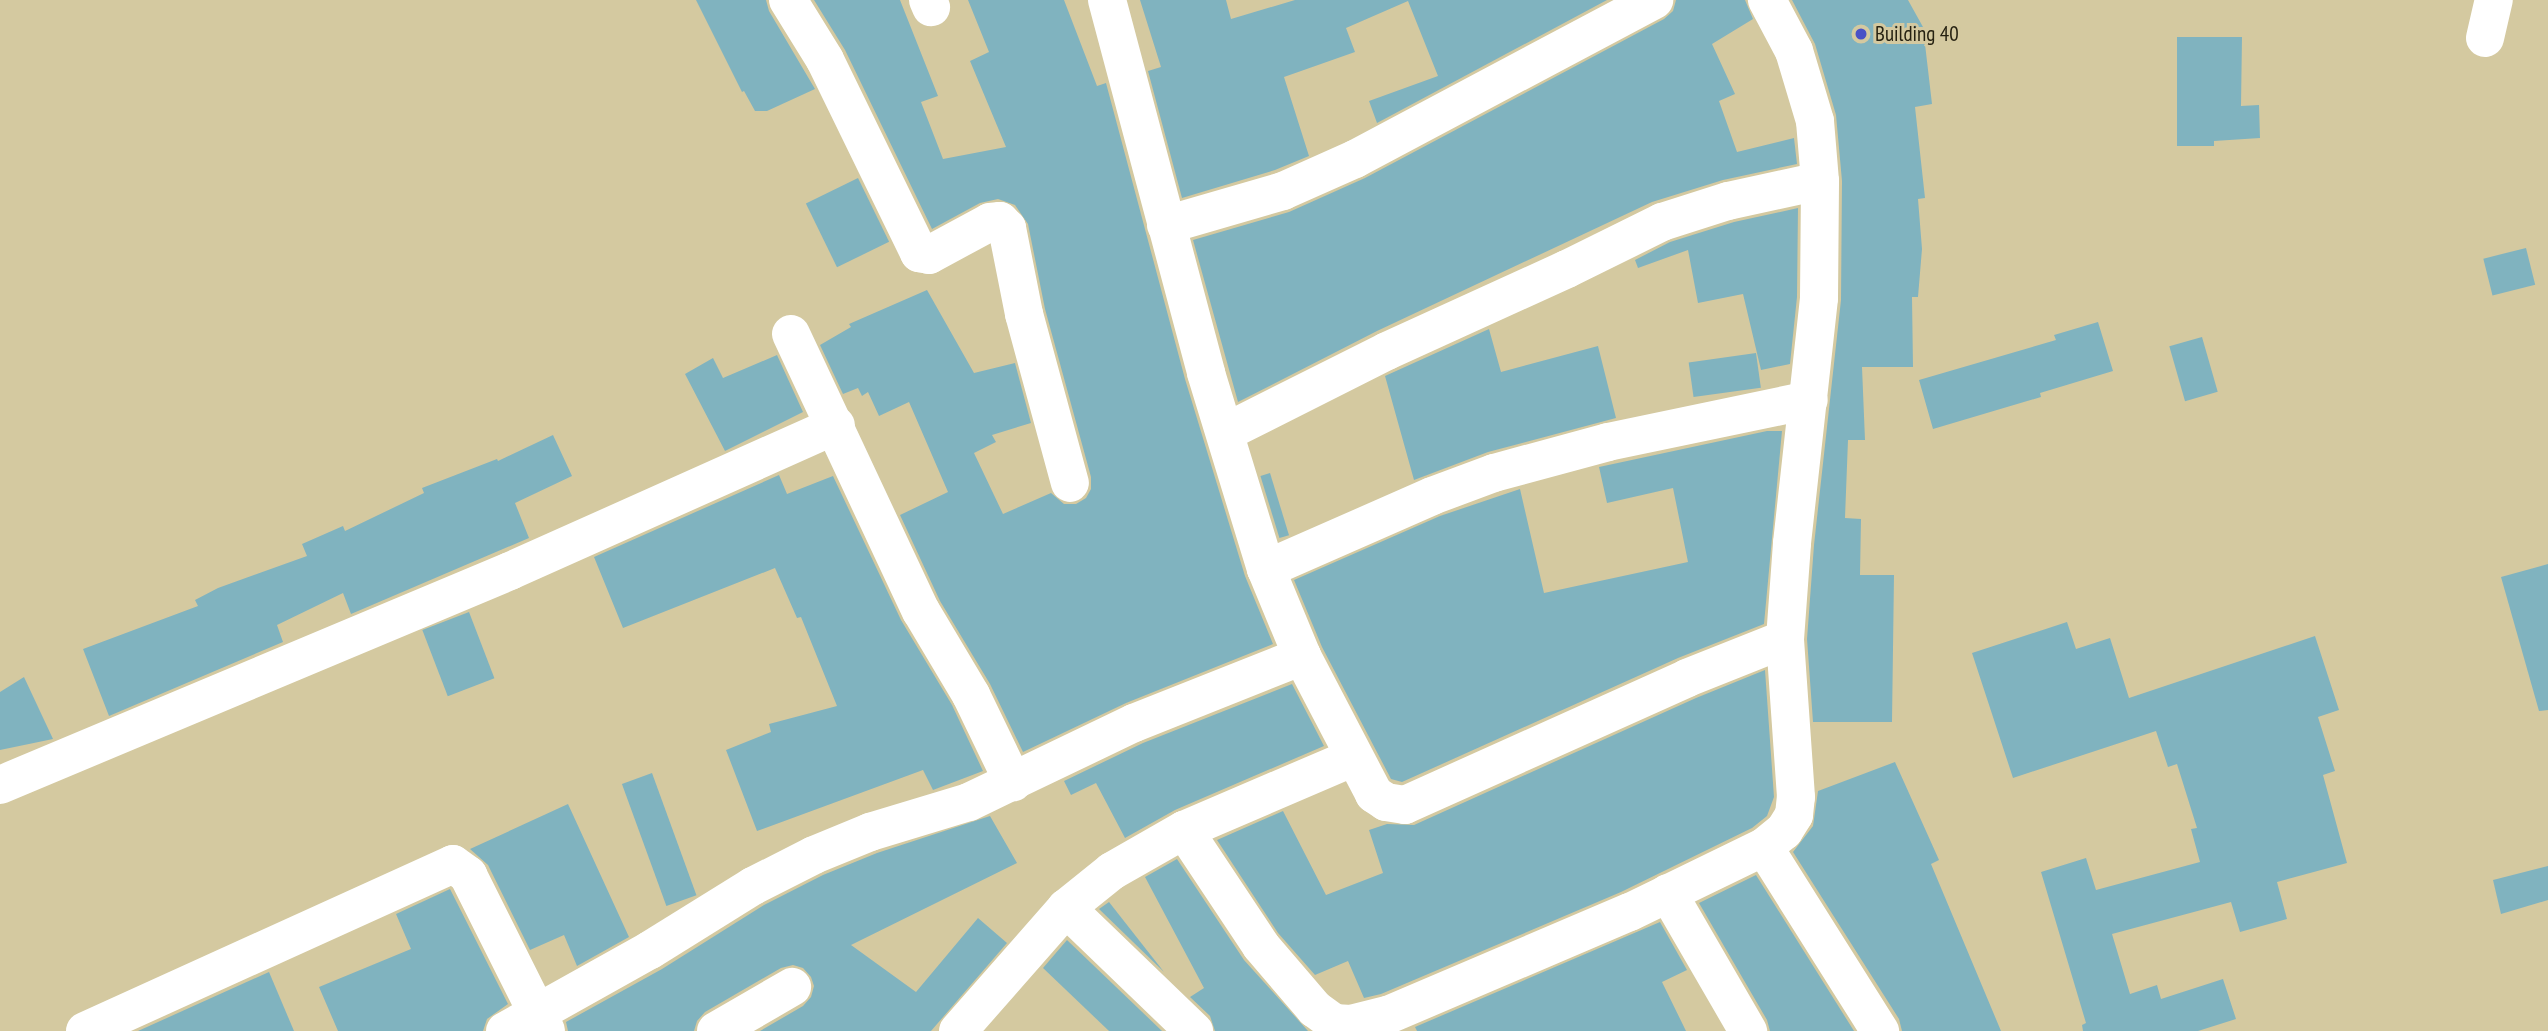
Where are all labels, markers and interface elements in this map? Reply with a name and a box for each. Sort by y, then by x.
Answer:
place label: Building 40 [1875,21,1959,47]
marker: Building 40 [1853,26,1869,42]

